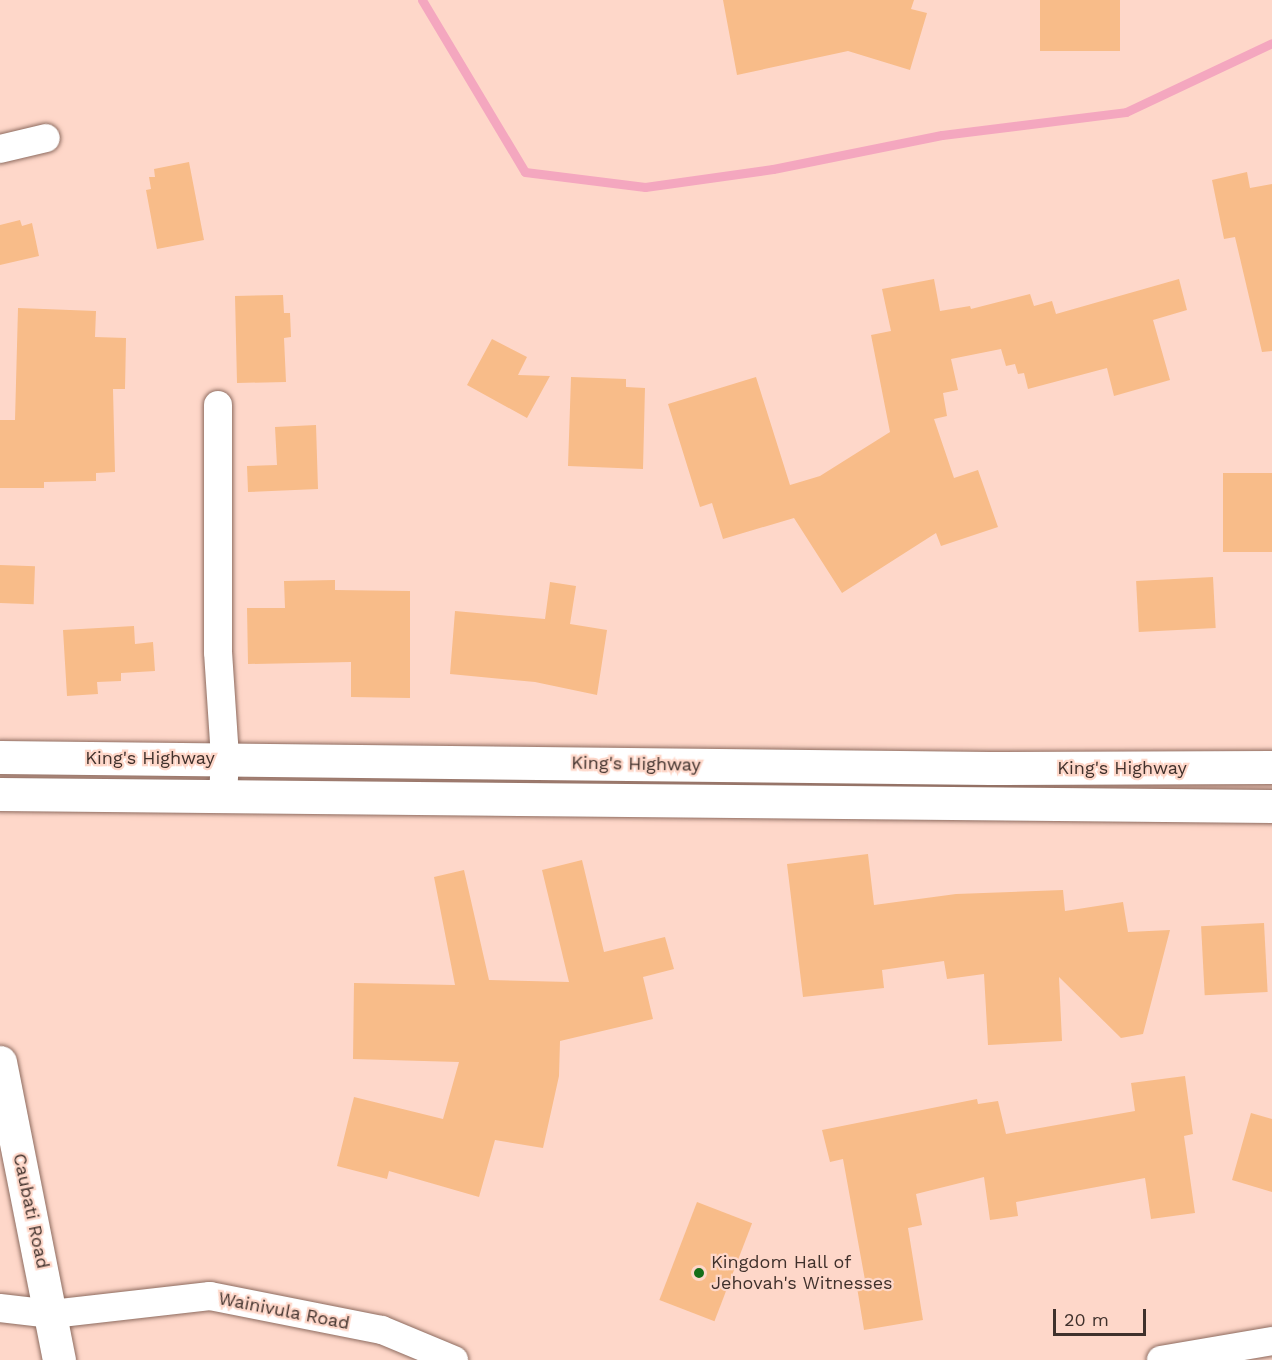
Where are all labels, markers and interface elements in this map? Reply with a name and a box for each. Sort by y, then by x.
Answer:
street label: King's Highway [85,747,215,769]
street label: King's Highway [571,752,701,776]
street label: King's Highway [1057,757,1187,779]
street label: Caubati Road [8,1151,54,1271]
place label: Kingdom Hall of Jehovah's Witnesses [711,1252,893,1294]
marker: Kingdom Hall of Jehovah's Witnesses [692,1266,706,1280]
street label: Wainivula Road [216,1288,352,1334]
scale bar [1056,1297,1149,1335]
text: 20 m [1064,1309,1109,1330]

